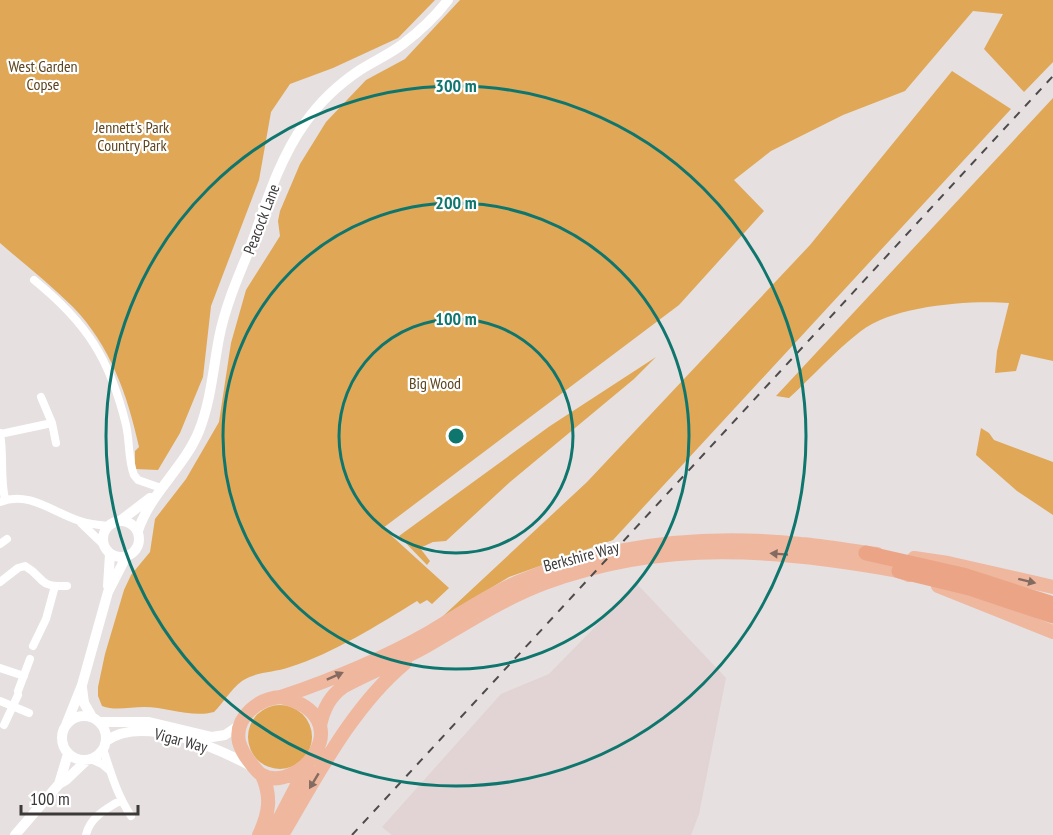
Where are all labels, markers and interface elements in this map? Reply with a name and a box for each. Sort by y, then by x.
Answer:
park label: West Garden Copse [8,56,78,94]
text: 300 m [435,74,477,97]
park label: Jennett's Park Country Park [94,117,170,155]
street label: Peacock Lane [238,181,284,257]
text: 200 m [435,191,477,214]
text: 100 m [435,307,477,330]
park label: Big Wood [409,373,461,393]
centre of rings [446,426,466,446]
street label: Berkshire Way [541,536,621,576]
one-way arrow [769,549,788,558]
one-way arrow [1018,576,1036,586]
one-way arrow [327,672,344,681]
street label: Vigar Way [151,723,210,757]
one-way arrow [309,773,320,789]
scale bar [21,778,138,816]
text: 100 m [30,787,70,810]

